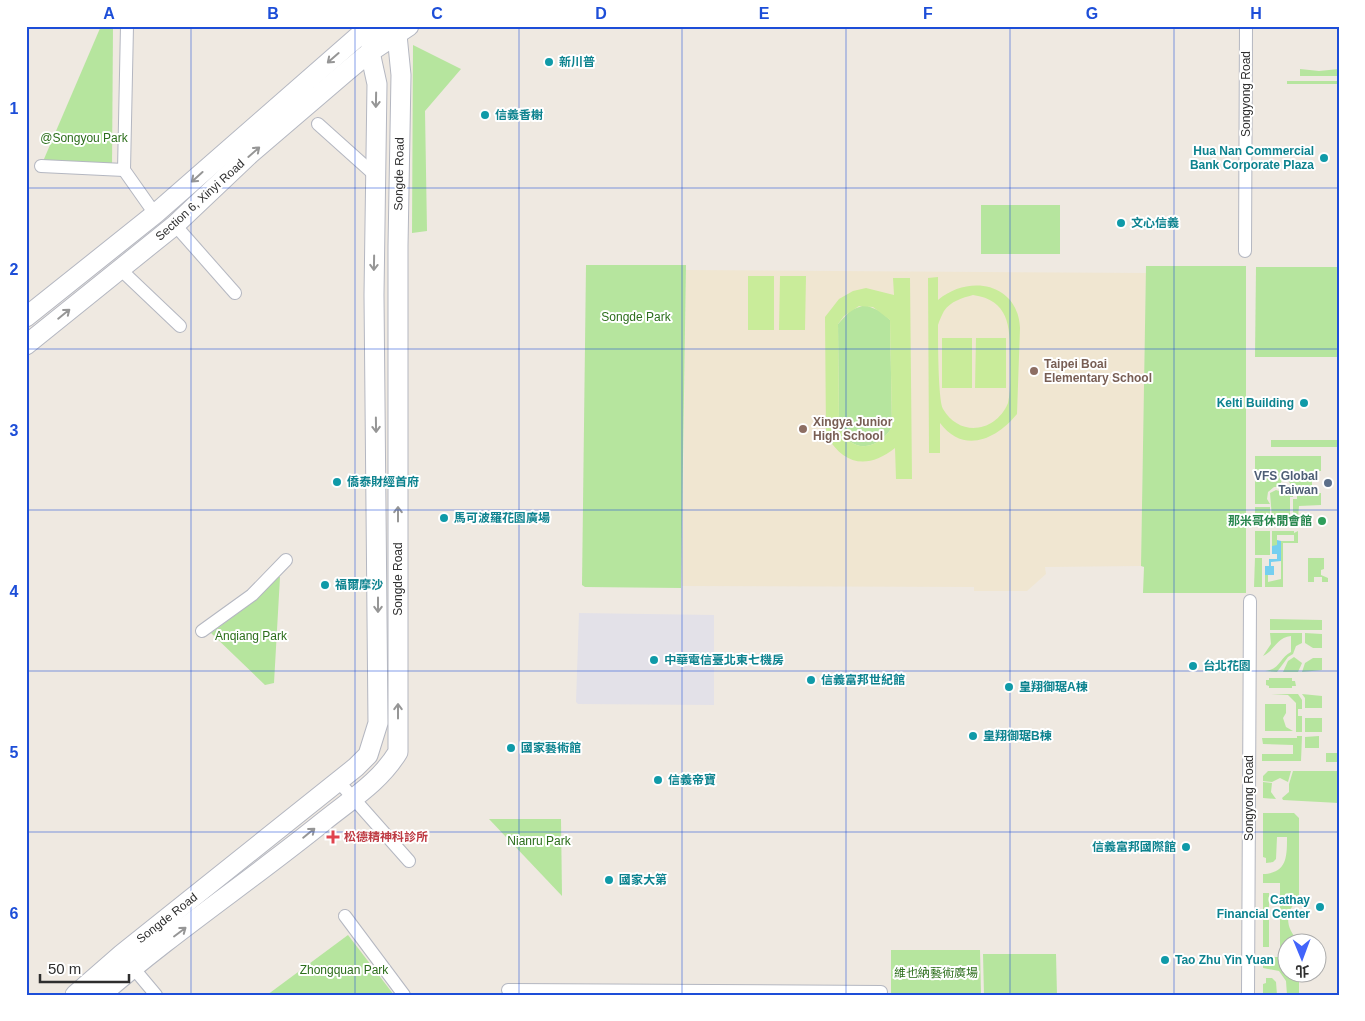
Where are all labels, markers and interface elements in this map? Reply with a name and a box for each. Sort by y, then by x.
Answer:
text: A [103,5,115,22]
text: B [267,5,279,22]
text: C [431,5,443,22]
text: D [595,5,607,22]
text: E [759,5,770,22]
text: F [923,5,933,22]
text: G [1086,5,1098,22]
text: H [1250,5,1262,22]
street label: Songyong Road [1239,51,1253,137]
one-way arrow [326,52,339,64]
place label: 新川普 [559,55,595,69]
marker: 新川普 [543,56,555,68]
one-way arrow [372,92,381,108]
text: 1 [10,100,19,117]
place label: 信義香榭 [495,108,543,122]
marker: 信義香榭 [479,109,491,121]
park label: @Songyou Park [40,131,129,145]
street label: Songde Road [391,137,407,211]
place label: Hua Nan Commercial Bank Corporate Plaza [1190,144,1314,172]
one-way arrow [247,146,260,158]
marker: Hua Nan Commercial Bank Corporate Plaza [1318,152,1330,164]
street label: Section 6, Xinyi Road [153,156,247,244]
one-way arrow [191,171,204,182]
place label: 文心信義 [1131,216,1179,230]
marker: 文心信義 [1115,217,1127,229]
one-way arrow [369,254,379,271]
text: 2 [10,261,19,278]
one-way arrow [57,309,70,320]
park label: Songde Park [601,310,672,324]
place label: Taipei Boai Elementary School [1044,357,1152,385]
marker: Taipei Boai Elementary School [1028,365,1040,377]
place label: Kelti Building [1217,396,1294,410]
marker: Kelti Building [1298,397,1310,409]
place label: Xingya Junior High School [813,415,893,443]
one-way arrow [371,417,381,433]
text: 3 [10,422,19,439]
marker: Xingya Junior High School [797,423,809,435]
place label: VFS Global Taiwan [1254,469,1318,497]
place label: 僑泰財經首府 [347,475,419,489]
marker: 僑泰財經首府 [331,476,343,488]
marker: VFS Global Taiwan [1322,477,1334,489]
one-way arrow [393,506,403,522]
place label: 馬可波羅花園廣場 [454,511,550,525]
marker: 馬可波羅花園廣場 [438,512,450,524]
place label: 那米哥休閒會館 [1228,514,1312,528]
marker: 那米哥休閒會館 [1316,515,1328,527]
street label: Songde Road [391,542,405,616]
place label: 福爾摩沙 [335,578,383,592]
marker: 福爾摩沙 [319,579,331,591]
text: 4 [10,583,19,600]
one-way arrow [373,597,383,613]
park label: Anqiang Park [215,629,288,643]
place label: 中華電信臺北東七機房 [664,653,784,667]
marker: 中華電信臺北東七機房 [648,654,660,666]
place label: 台北花園 [1203,659,1251,673]
marker: 台北花園 [1187,660,1199,672]
place label: 信義富邦世紀館 [821,673,905,687]
marker: 信義富邦世紀館 [805,674,817,686]
place label: 皇翔御琚A棟 [1019,680,1088,694]
marker: 皇翔御琚A棟 [1003,681,1015,693]
one-way arrow [393,703,403,720]
place label: 皇翔御琚B棟 [983,729,1052,743]
marker: 皇翔御琚B棟 [967,730,979,742]
place label: 國家藝術館 [521,741,581,755]
marker: 國家藝術館 [505,742,517,754]
text: 5 [10,744,19,761]
street label: Songyong Road [1242,755,1256,841]
place label: 信義帝寶 [668,773,716,787]
marker: 信義帝寶 [652,774,664,786]
one-way arrow [302,828,315,839]
marker: 松德精神科診所 [326,830,340,844]
place label: 松德精神科診所 [344,830,428,844]
park label: Nianru Park [507,834,572,848]
place label: 信義富邦國際館 [1092,840,1176,854]
marker: 信義富邦國際館 [1180,841,1192,853]
place label: 國家大第 [619,873,667,887]
marker: 國家大第 [603,874,615,886]
street label: Songde Road [134,890,200,946]
place label: Cathay Financial Center [1217,893,1310,921]
marker: Cathay Financial Center [1314,901,1326,913]
text: 6 [10,905,19,922]
one-way arrow [173,926,186,937]
north arrow [1278,934,1328,984]
scale bar [40,951,129,983]
place label: Tao Zhu Yin Yuan [1175,953,1274,967]
marker: Tao Zhu Yin Yuan [1159,954,1171,966]
text: 50 m [48,960,81,977]
park label: Zhongquan Park [300,963,389,977]
text: 北 [1295,963,1309,979]
park label: 維也納藝術廣場 [894,966,978,980]

